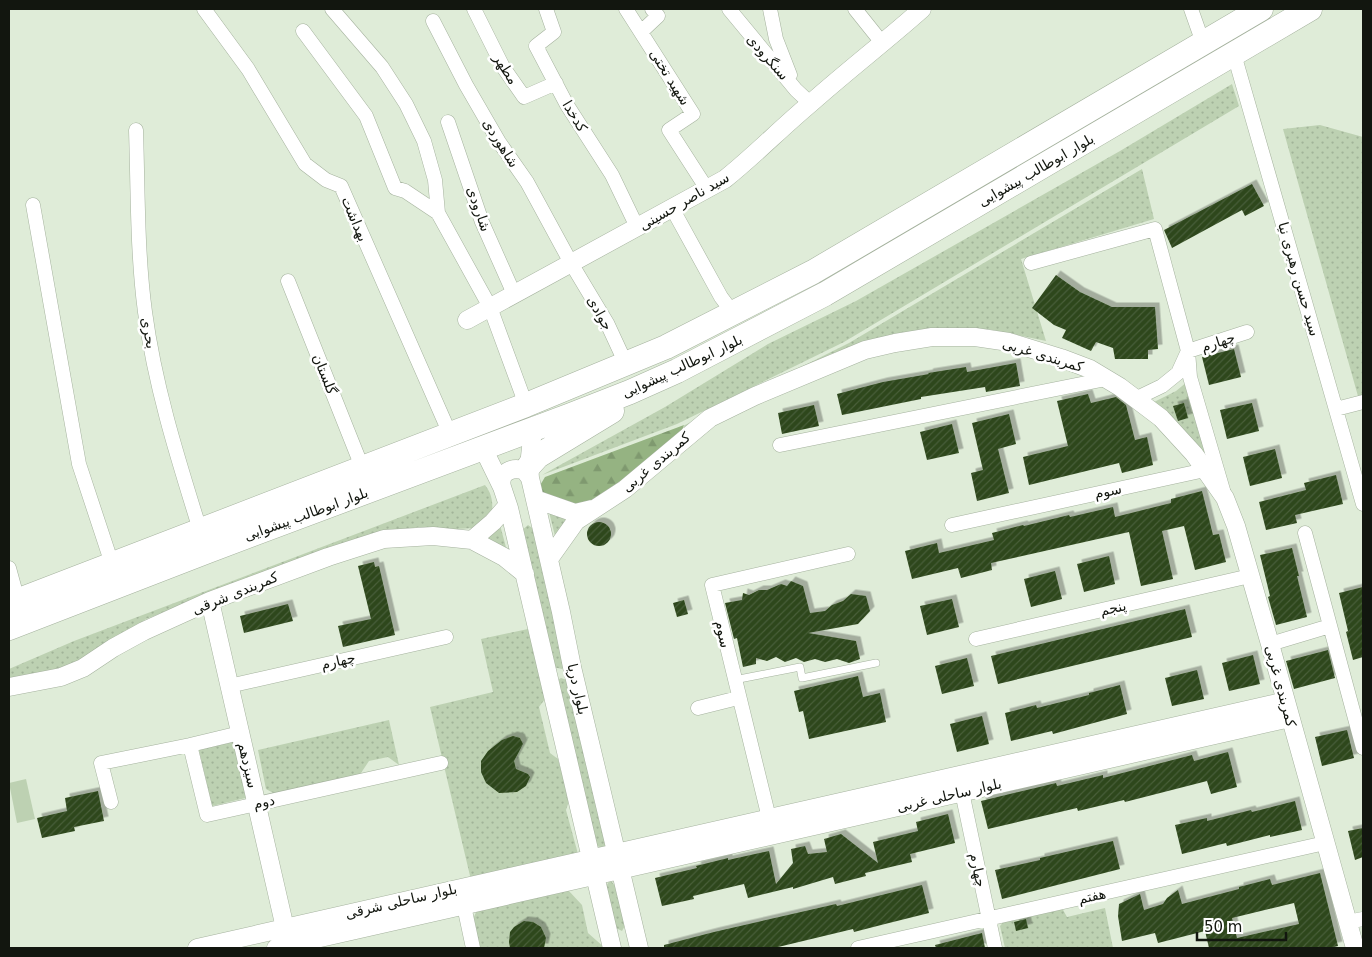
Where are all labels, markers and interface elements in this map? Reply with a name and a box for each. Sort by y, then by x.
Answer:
street label: سنگرودی [743,31,792,84]
street label: شهید تختی [646,46,693,109]
street label: مطهر [489,50,522,88]
street label: کدخدا [559,97,591,135]
street label: شاهوردی [479,116,522,171]
street label: بلوار ابوطالب پیشوایی [975,130,1097,211]
street label: سید ناصر حسینی [636,169,732,234]
street label: شارودی [463,184,494,234]
street label: بهداشت [338,194,372,244]
street label: سید حسن رهبری نیا [1274,220,1323,338]
street label: جوادی [583,293,616,334]
street label: بحری [137,316,160,350]
street label: چهارم [1199,329,1237,356]
street label: بلوار ابوطالب پیشوایی [619,331,745,402]
street label: کمربندی غربی [1000,335,1086,376]
street label: گلستان [310,351,341,397]
street label: کمربندی غربی [619,429,694,496]
street label: سوم [1093,480,1123,503]
street label: بلوار ابوطالب پیشوایی [242,484,371,545]
street label: کمربندی شرقی [190,568,281,618]
street label: پنجم [1098,597,1128,620]
street label: سوم [711,619,734,649]
street label: کمربندی غربی [1261,643,1300,729]
street label: چهارم [319,649,357,674]
street label: بلوار دریا [563,662,592,716]
street label: سیزدهم [234,740,261,790]
street label: بلوار ساحلی غربی [895,775,1003,816]
street label: دوم [252,792,277,813]
street label: چهارم [966,851,989,889]
street label: بلوار ساحلی شرقی [344,880,459,923]
street label: هفتم [1077,885,1108,908]
scale bar [1197,910,1286,942]
text: 50 m [1204,918,1242,936]

